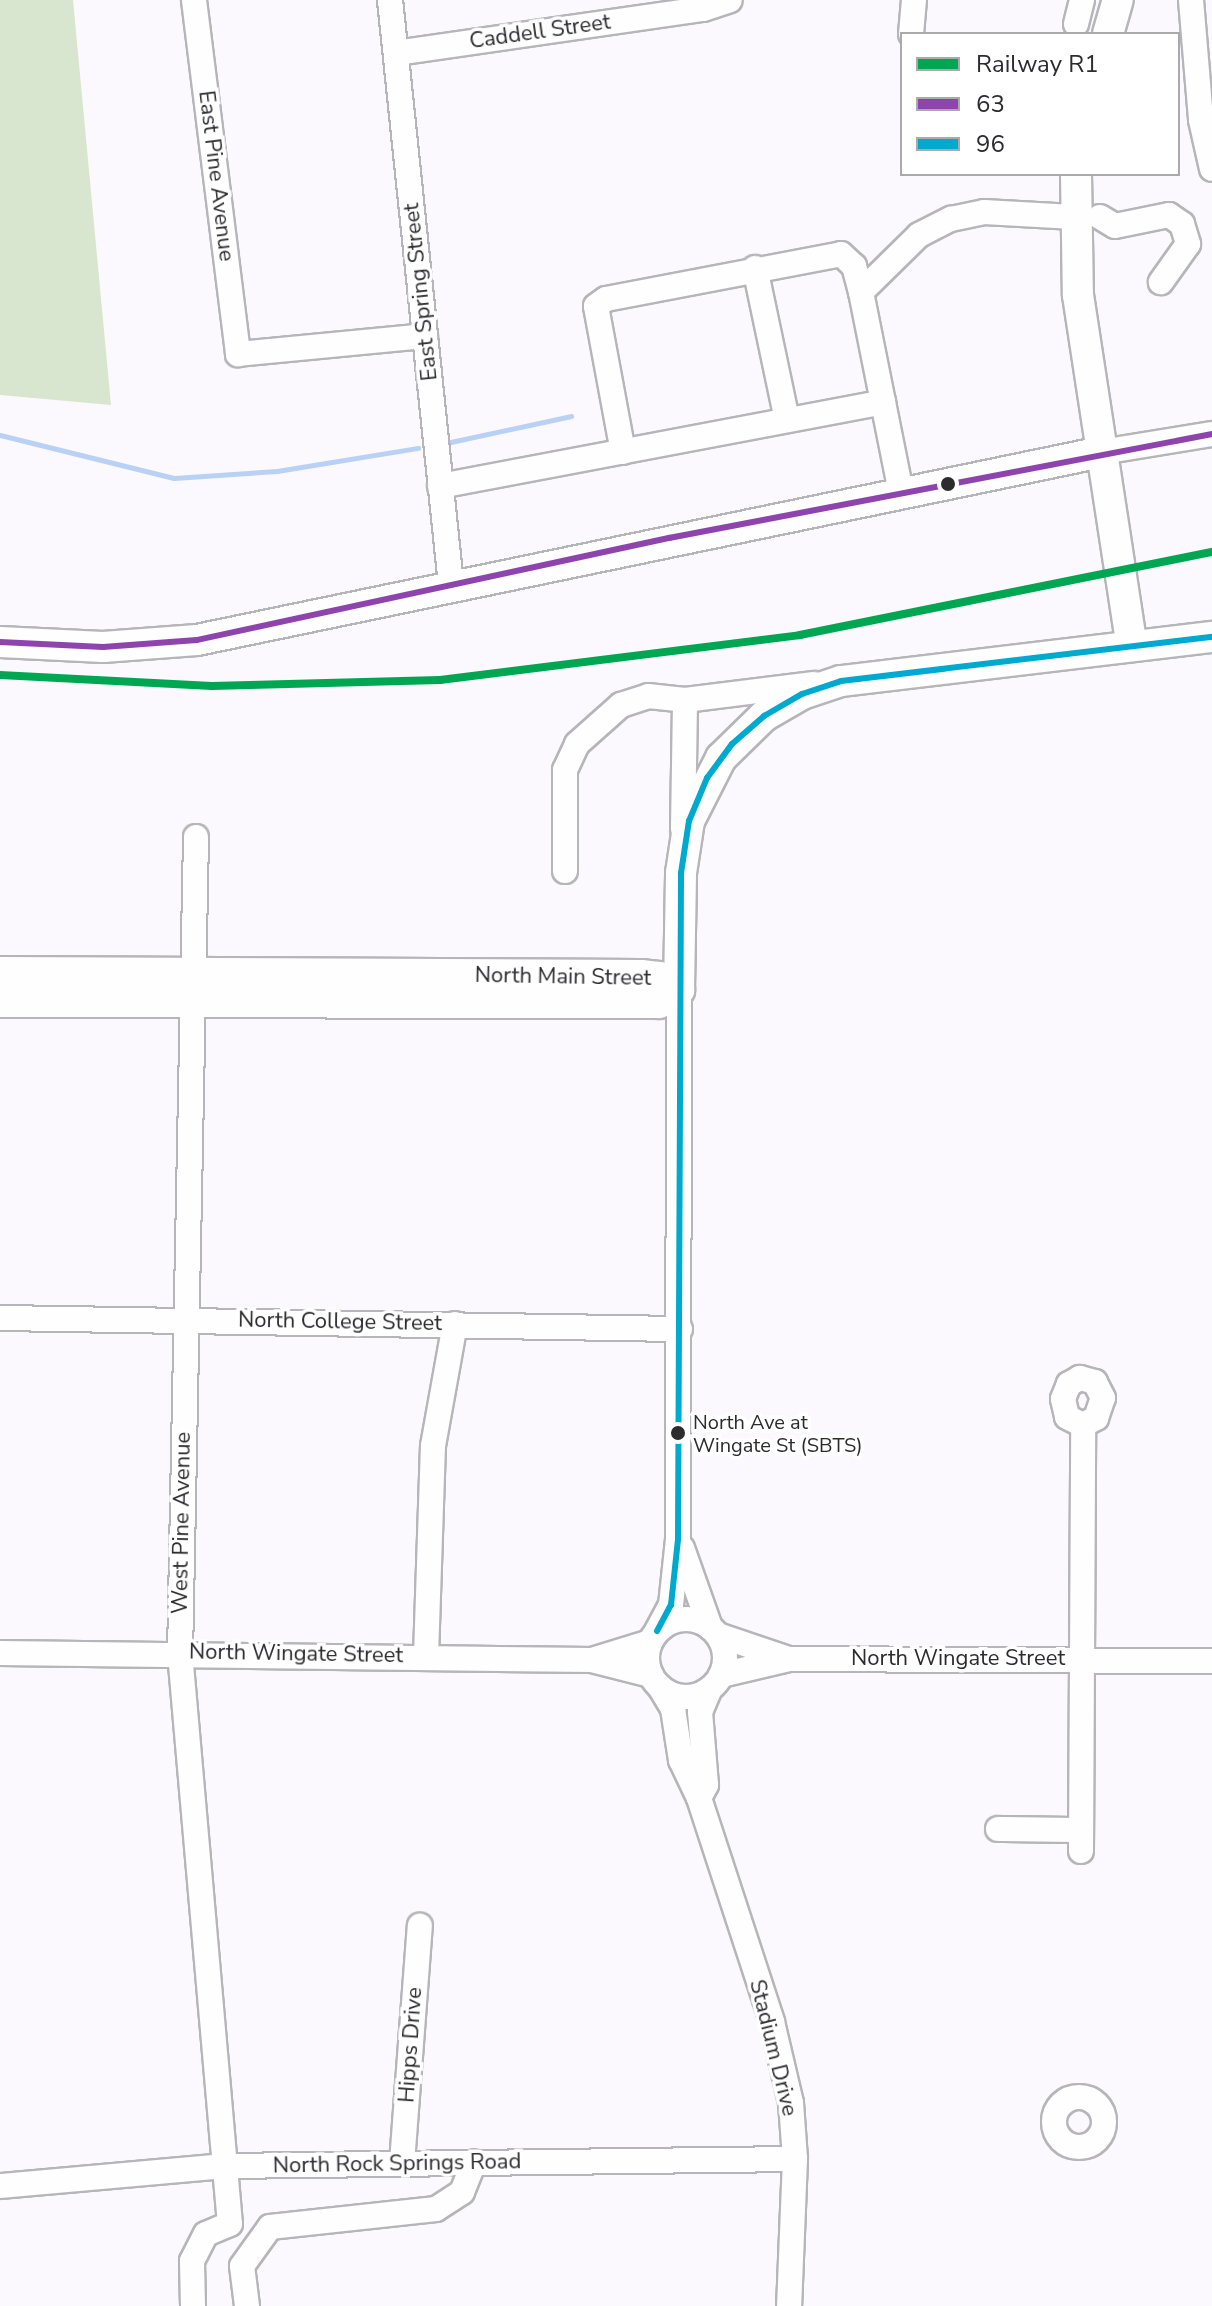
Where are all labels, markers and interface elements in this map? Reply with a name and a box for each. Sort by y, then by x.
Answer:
street label: Caddell Street [468,9,612,55]
legend [900,32,1180,176]
text: Railway R1 [976,48,1099,80]
text: 63 [976,88,1005,120]
street label: East Pine Avenue [192,89,240,263]
text: 96 [976,128,1005,160]
street label: East Spring Street [399,202,443,382]
unlabelled marker [940,476,956,492]
street label: North Main Street [474,962,652,992]
street label: North College Street [238,1307,442,1337]
place label: North Ave at Wingate St (SBTS) [693,1410,863,1457]
marker: North Ave at Wingate St (SBTS) [670,1425,686,1441]
street label: West Pine Avenue [167,1432,197,1614]
street label: North Wingate Street [189,1639,403,1669]
street label: North Wingate Street [851,1646,1065,1672]
street label: Stadium Drive [743,1977,803,2119]
street label: Hipps Drive [394,1986,428,2104]
street label: North Rock Springs Road [273,2149,521,2179]

